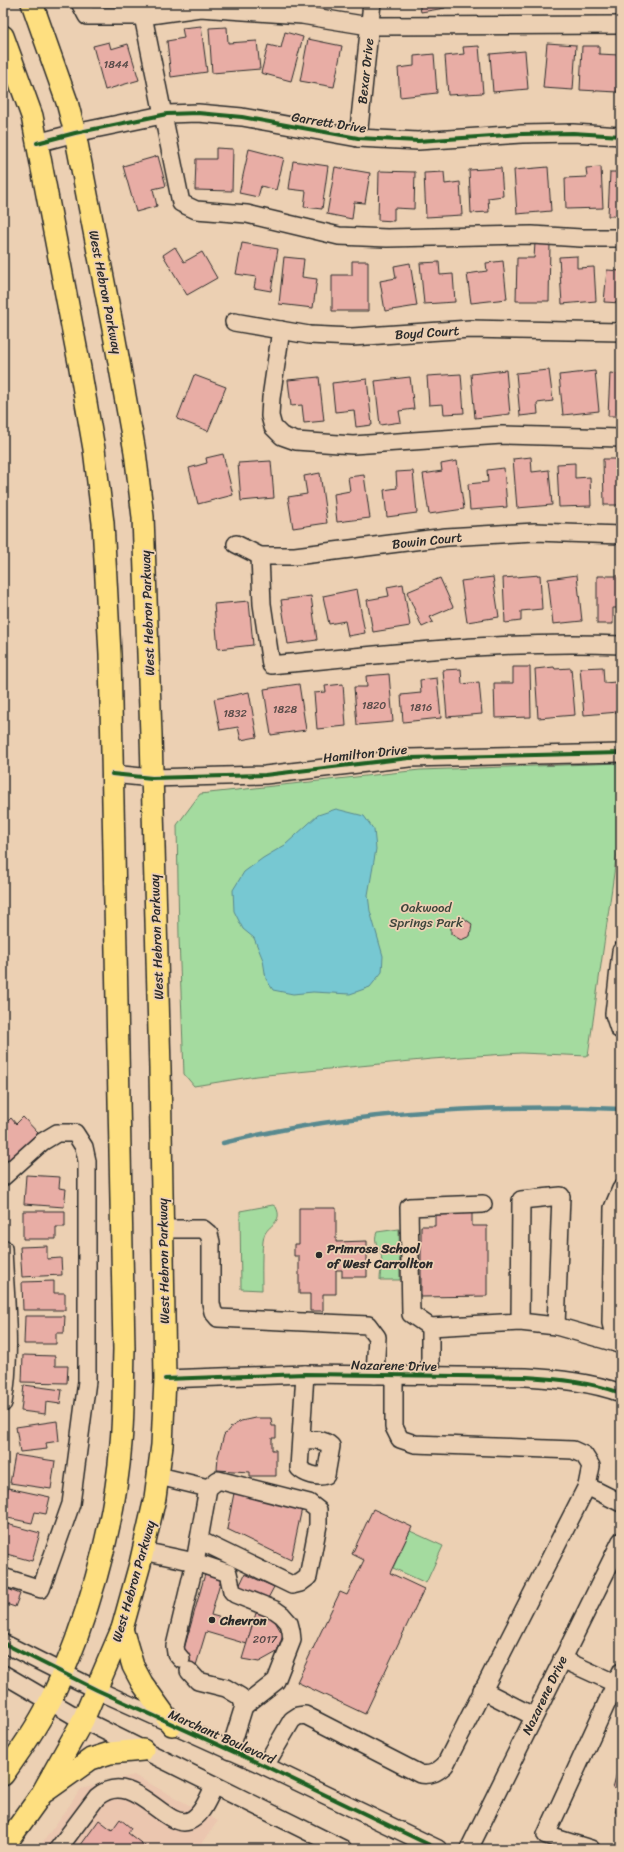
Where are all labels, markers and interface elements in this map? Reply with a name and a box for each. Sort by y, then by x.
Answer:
street label: Bexar Drive [351,37,380,105]
house number: 1844 [103,55,129,74]
street label: Garrett Drive [290,105,368,140]
street label: West Hebron Parkway [82,228,129,356]
street label: Boyd Court [394,319,460,346]
street label: Bowin Court [391,525,464,556]
street label: West Hebron Parkway [134,550,161,676]
house number: 1820 [362,696,386,715]
house number: 1816 [410,698,432,717]
house number: 1828 [273,700,298,719]
house number: 1832 [223,704,248,723]
street label: Hamilton Drive [322,738,409,769]
street label: West Hebron Parkway [143,874,170,1000]
park label: Oakwood Springs Park [389,896,463,934]
street label: West Hebron Parkway [151,1198,176,1324]
place label: Primrose School of West Carrollton [327,1237,434,1275]
marker: Primrose School of West Carrollton [314,1250,324,1260]
street label: Nazarene Drive [351,1353,437,1378]
street label: West Hebron Parkway [105,1517,162,1645]
place label: Chevron [219,1609,268,1632]
marker: Chevron [207,1615,217,1625]
house number: 2017 [253,1630,278,1649]
street label: Nazarene Drive [515,1652,574,1739]
street label: Marchant Boulevard [165,1703,280,1771]

